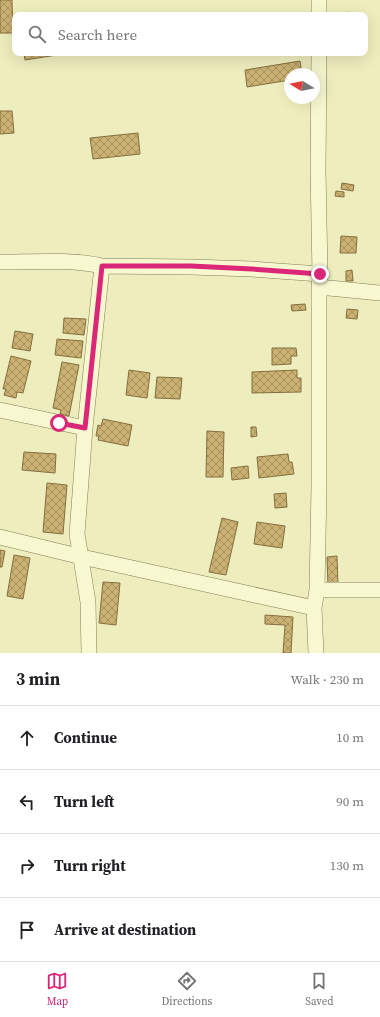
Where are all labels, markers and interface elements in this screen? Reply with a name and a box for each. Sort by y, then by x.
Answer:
search box [12,12,368,56]
icon: search [26,23,48,45]
text: Search here [58,24,137,45]
north arrow [284,68,320,104]
route end [311,265,329,283]
route start [50,414,68,432]
text: 3 min [16,667,60,691]
text: Walk · 230 m [291,671,364,688]
icon: ahead [16,727,38,749]
text: Continue [54,727,117,748]
text: 10 m [336,729,364,746]
icon: left [16,791,38,813]
text: Turn left [54,791,114,812]
text: 90 m [336,793,364,810]
icon: right [16,855,38,877]
text: Turn right [54,855,126,876]
text: 130 m [330,857,364,874]
icon: arrive [16,919,38,941]
text: Arrive at destination [54,919,196,940]
tab: Map [46,970,68,1009]
tab: Directions [161,970,212,1009]
tab: Saved [305,970,334,1009]

